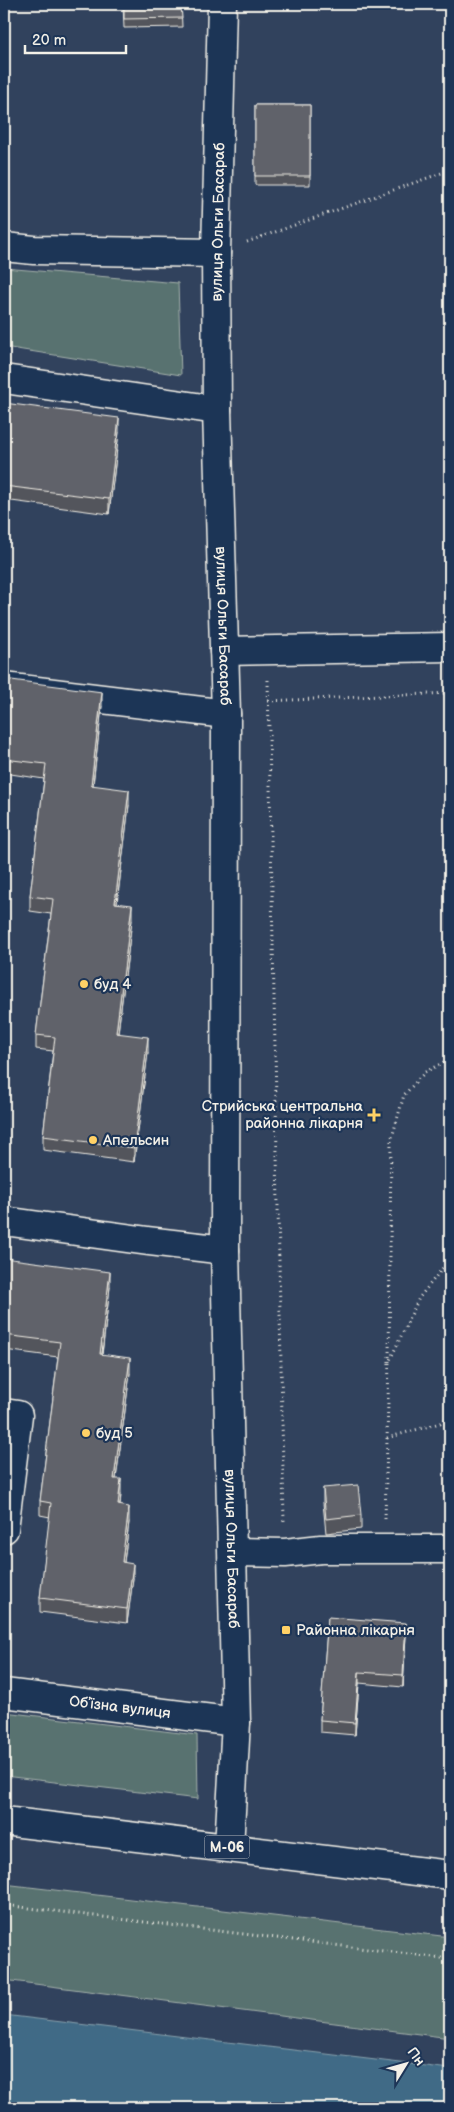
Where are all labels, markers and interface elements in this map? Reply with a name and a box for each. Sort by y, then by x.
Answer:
scale bar [25,22,126,54]
text: 20 m [32,31,66,50]
street label: вулиця Ольги Басараб [208,142,229,302]
street label: вулиця Ольги Басараб [211,546,235,706]
place label: буд 4 [94,975,131,994]
marker: буд 4 [78,978,90,990]
place label: Стрийська центральна районна лікарня [202,1097,363,1133]
marker: Стрийська центральна районна лікарня [367,1108,381,1122]
place label: Апельсин [102,1131,169,1150]
marker: Апельсин [87,1134,99,1146]
place label: буд 5 [96,1424,133,1443]
marker: буд 5 [80,1427,92,1439]
street label: вулиця Ольги Басараб [220,1469,243,1628]
place label: Районна лікарня [296,1621,415,1640]
marker: Районна лікарня [280,1624,292,1636]
street label: Обʼїзна вулиця [68,1692,172,1723]
road number: М-06 [204,1835,250,1858]
north arrow [382,2040,432,2090]
text: Пн [404,2044,428,2069]

